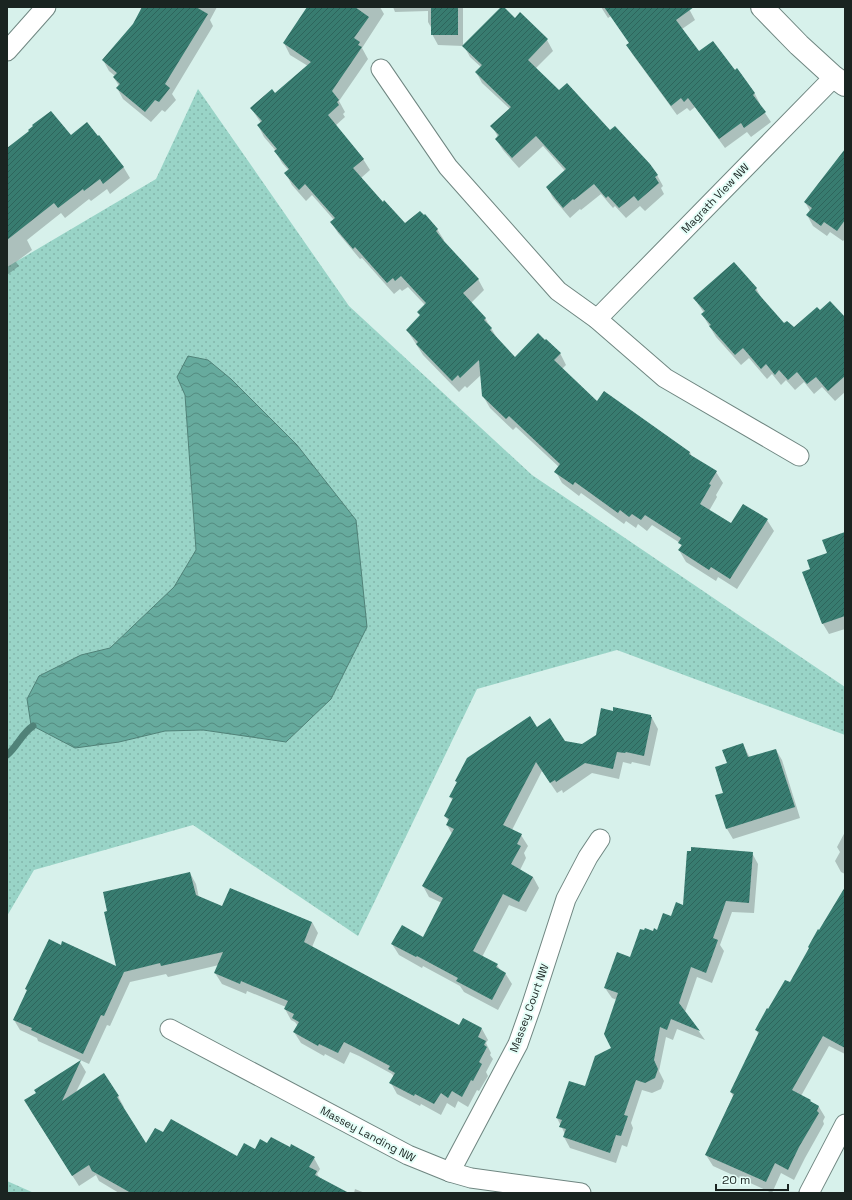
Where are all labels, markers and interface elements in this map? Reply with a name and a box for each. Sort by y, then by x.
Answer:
street label: Magrath View NW [678,160,752,236]
street label: Massey Court NW [507,962,552,1054]
street label: Massey Landing NW [318,1103,418,1165]
scale bar [716,1166,788,1192]
text: 20 m [722,1172,750,1188]

